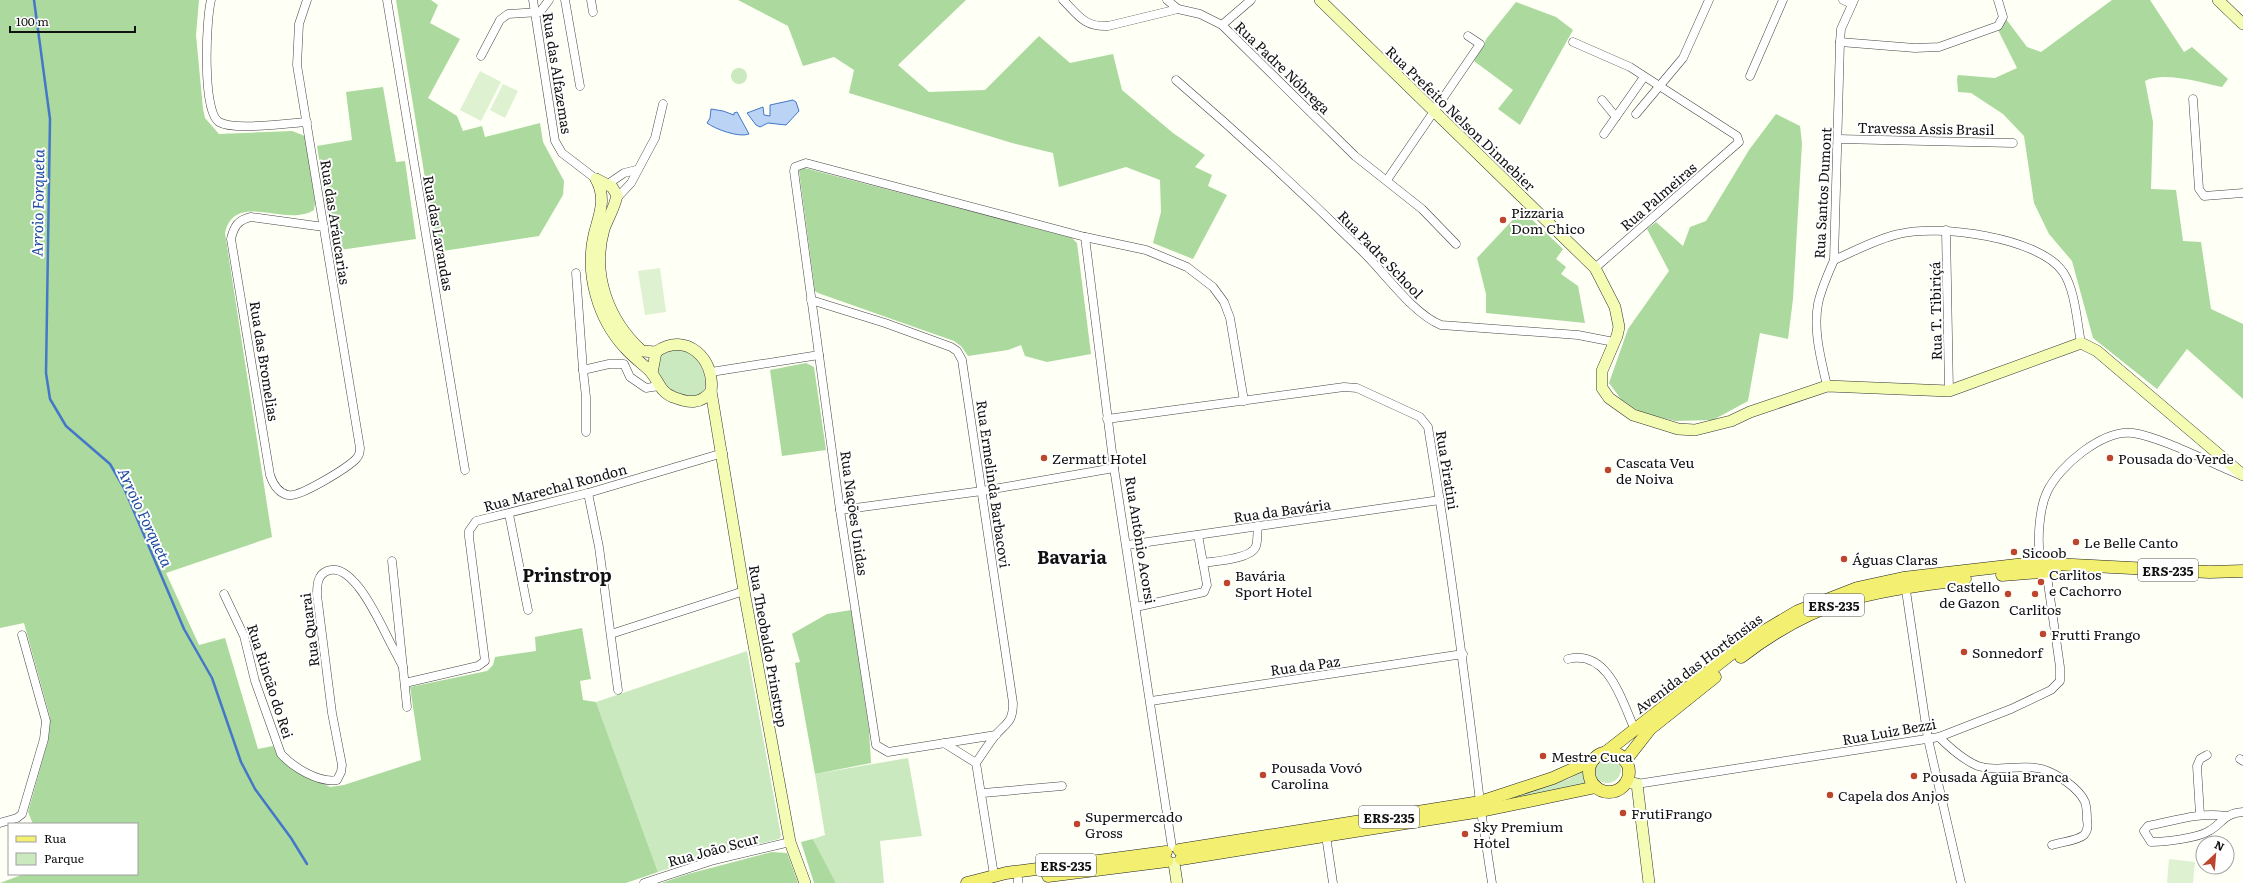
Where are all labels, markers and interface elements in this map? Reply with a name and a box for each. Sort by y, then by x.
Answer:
scale bar [10,8,135,34]
street label: Rua das Alfazemas [539,11,577,135]
text: 100 m [16,12,49,30]
street label: Rua Padre Nóbrega [1231,16,1336,118]
street label: Rua Prefeito Nelson Dinnebier [1382,41,1540,195]
street label: Travessa Assis Brasil [1857,117,1995,139]
street label: Rua Santos Dumont [1809,126,1835,259]
water label: Arroio Forqueta [25,149,49,257]
street label: Rua Palmeiras [1616,157,1700,235]
street label: Rua das Aráucarias [316,158,356,286]
street label: Rua das Lavandas [419,174,459,292]
place label: Pizzaria Dom Chico [1511,202,1585,238]
street label: Rua Padre School [1334,206,1428,303]
marker: Pizzaria Dom Chico [1498,215,1508,225]
street label: Rua T. Tibiriçá [1924,261,1946,361]
street label: Rua das Bromelias [246,300,284,422]
street label: Rua Ermelinda Barbacovi [972,399,1016,569]
street label: Rua Piratini [1432,429,1464,511]
place label: Zermatt Hotel [1052,448,1147,468]
place label: Pousada do Verde [2118,448,2234,468]
street label: Rua Nações Unidas [836,449,874,577]
place label: Cascata Veu de Noiva [1616,452,1694,488]
marker: Zermatt Hotel [1039,453,1049,463]
marker: Pousada do Verde [2105,453,2115,463]
street label: Rua Marechal Rondon [481,458,629,516]
water label: Arroio Forqueta [113,463,179,571]
marker: Cascata Veu de Noiva [1603,465,1613,475]
street label: Rua Antônio Acorsi [1121,475,1161,606]
street label: Rua da Bavária [1232,493,1332,527]
place label: Le Belle Canto [2084,532,2178,552]
marker: Le Belle Canto [2071,537,2081,547]
place label: Sicoob [2022,542,2066,562]
district label: Bavaria [1037,543,1108,570]
marker: Sicoob [2009,547,2019,557]
place label: Águas Claras [1852,549,1938,569]
marker: Águas Claras [1839,554,1849,564]
road number: ERS-235 [2138,559,2198,581]
district label: Prinstrop [522,561,612,588]
street label: Rua Theobaldo Prinstrop [745,563,793,729]
place label: Carlitos e Cachorro [2049,564,2122,600]
place label: Bavária Sport Hotel [1235,565,1312,601]
place label: Castello de Gazon [1939,576,2000,612]
marker: Carlitos e Cachorro [2036,577,2046,587]
marker: Bavária Sport Hotel [1222,578,1232,588]
marker: Castello de Gazon [2003,589,2013,599]
marker: Carlitos [2030,589,2040,599]
street label: Rua Quarai [294,591,323,668]
road number: ERS-235 [1804,594,1864,616]
place label: Carlitos [2009,599,2061,619]
street label: Avenida das Hortênsias [1630,608,1766,718]
street label: Rua Rincão do Rei [243,621,299,741]
place label: Frutti Frango [2051,624,2141,644]
marker: Frutti Frango [2038,629,2048,639]
place label: Sonnedorf [1972,642,2044,662]
marker: Sonnedorf [1959,647,1969,657]
street label: Rua da Paz [1269,650,1341,680]
street label: Rua Luiz Bezzi [1840,713,1938,749]
place label: Mestre Cuca [1551,746,1633,766]
marker: Mestre Cuca [1538,751,1548,761]
place label: Pousada Vovó Carolina [1271,757,1362,793]
place label: Pousada Águia Branca [1922,766,2070,786]
marker: Pousada Vovó Carolina [1258,770,1268,780]
marker: Pousada Águia Branca [1909,771,1919,781]
place label: Capela dos Anjos [1838,785,1949,805]
marker: Capela dos Anjos [1825,790,1835,800]
place label: FrutiFrango [1631,803,1712,823]
place label: Supermercado Gross [1085,806,1183,842]
road number: ERS-235 [1359,806,1419,828]
marker: FrutiFrango [1618,808,1628,818]
place label: Sky Premium Hotel [1473,816,1564,852]
marker: Supermercado Gross [1072,819,1082,829]
legend [8,823,138,875]
street label: Rua João Scur [665,827,761,871]
text: Rua [44,829,67,847]
marker: Sky Premium Hotel [1460,829,1470,839]
north arrow [2195,835,2235,875]
text: N [2212,836,2227,854]
text: Parque [44,849,84,867]
road number: ERS-235 [1036,854,1096,876]

